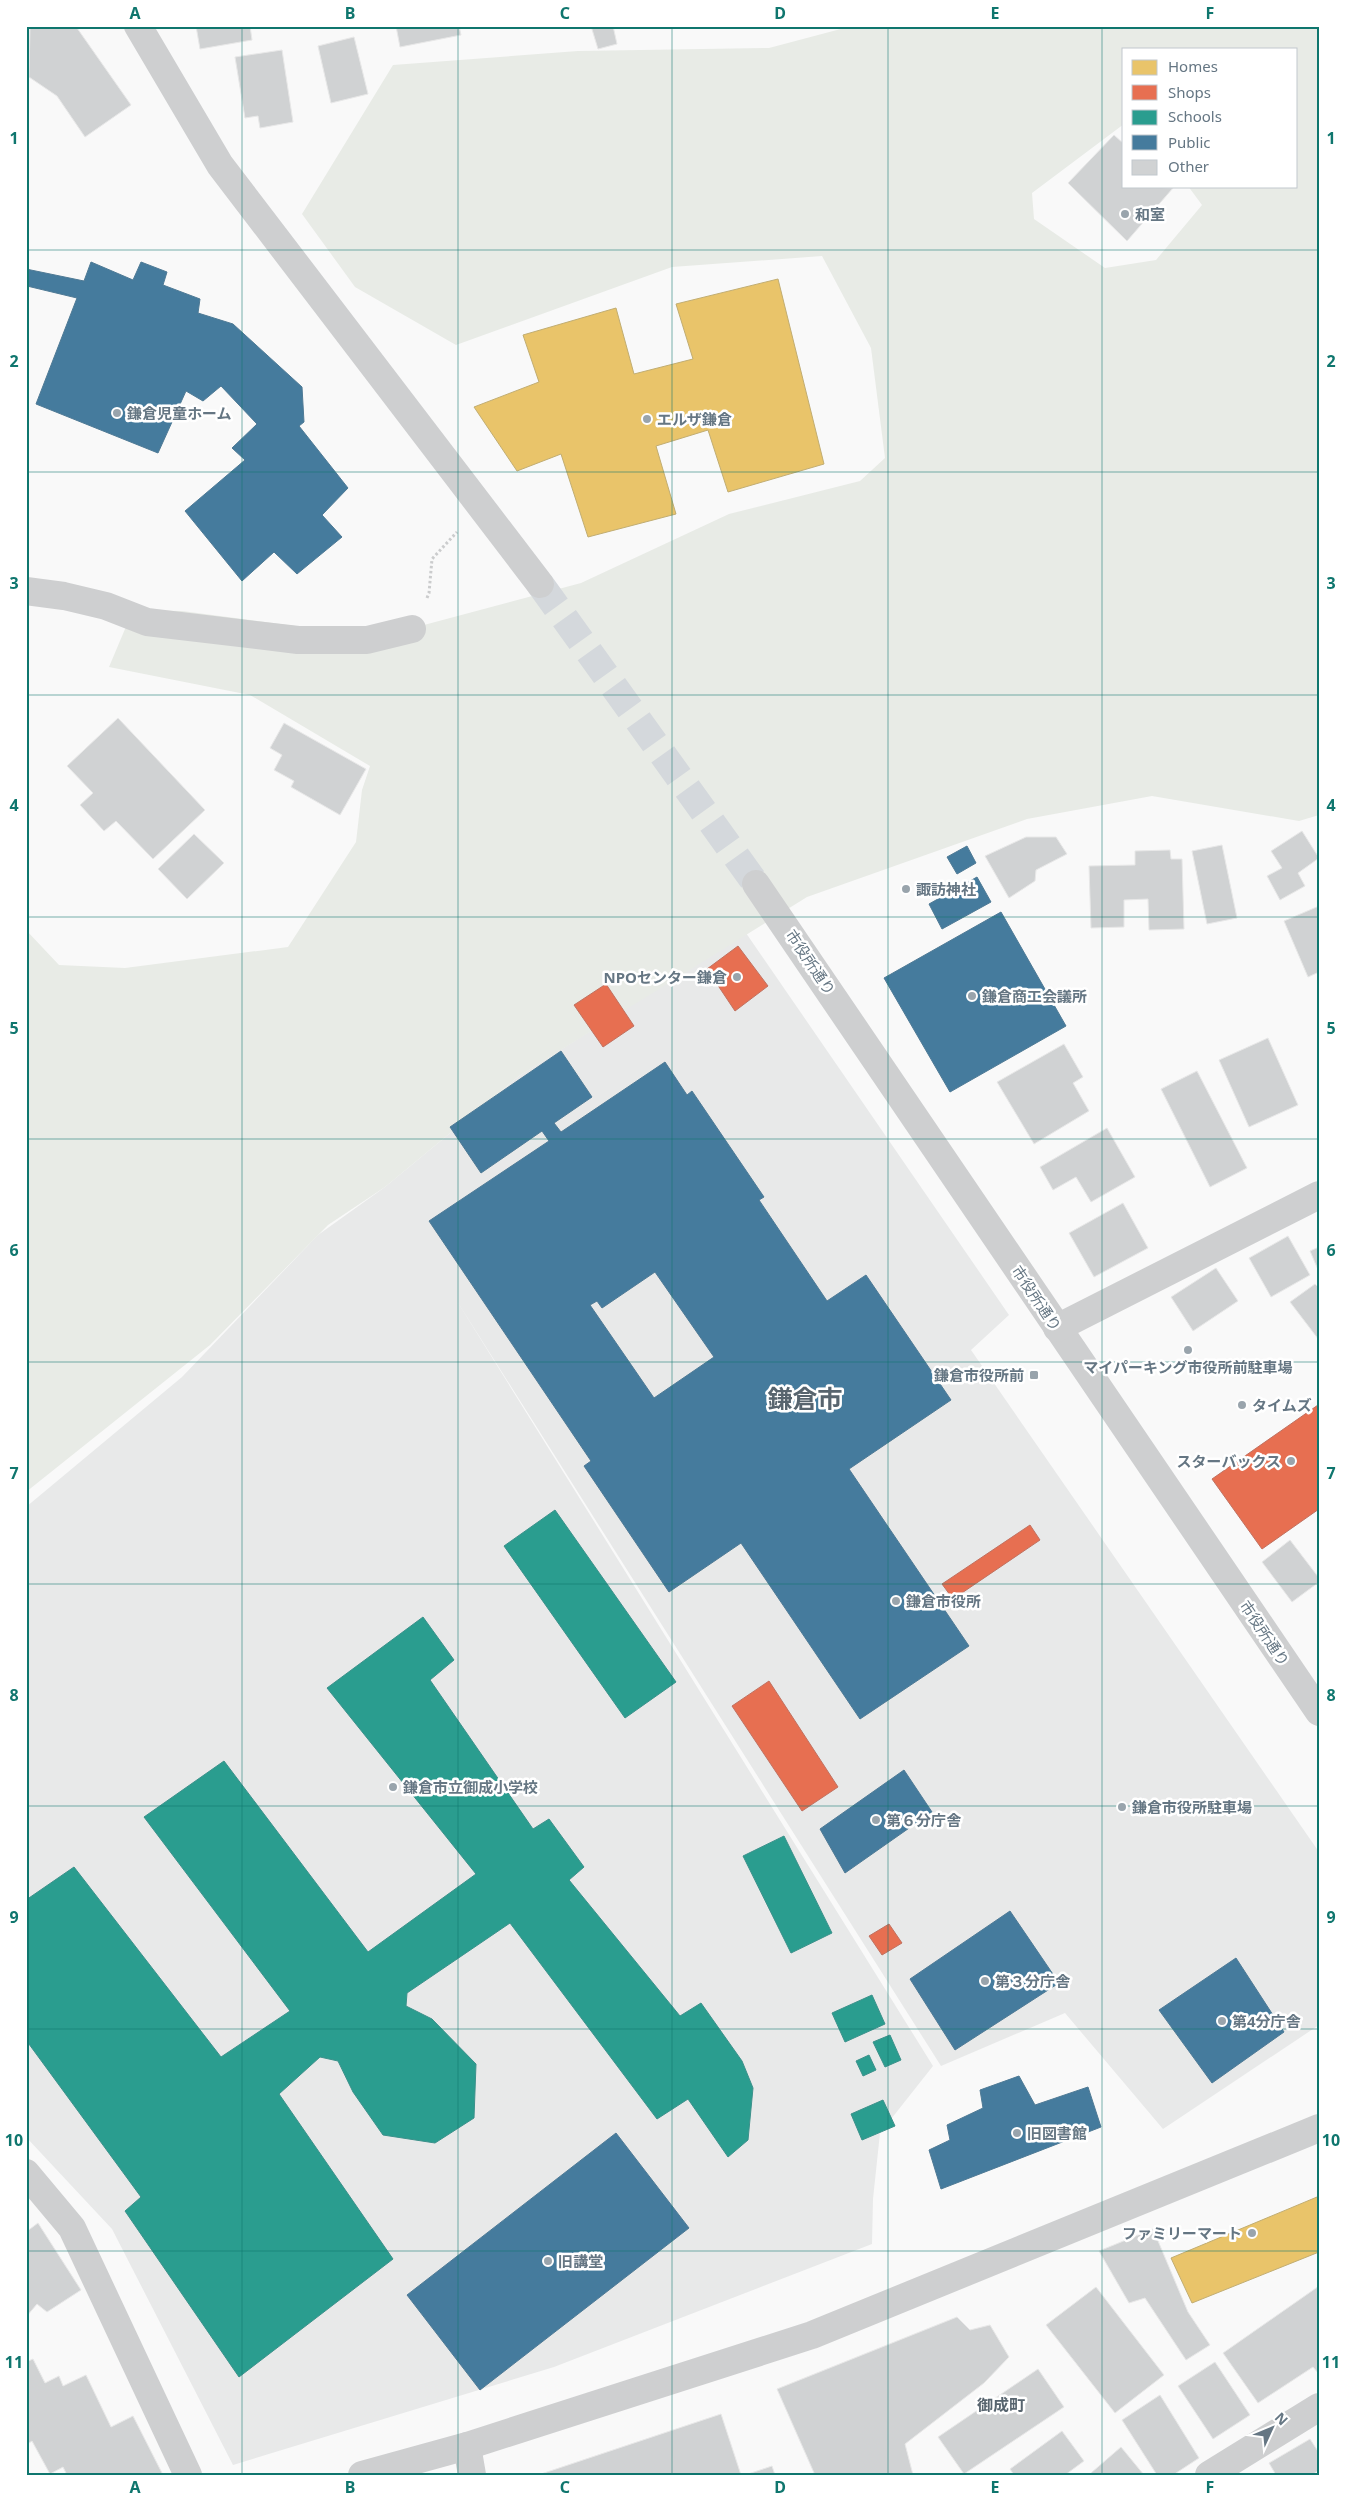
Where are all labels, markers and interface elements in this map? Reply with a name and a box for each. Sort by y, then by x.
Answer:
text: A [129,2,141,24]
text: B [345,2,355,24]
text: C [560,2,570,24]
text: D [774,2,786,24]
text: E [991,2,1000,24]
text: F [1206,2,1214,24]
legend [1122,48,1298,188]
text: Homes [1168,56,1218,76]
text: Shops [1168,82,1211,102]
text: Schools [1168,106,1222,126]
text: 1 [9,127,19,149]
text: 1 [1326,127,1336,149]
text: Public [1168,132,1211,152]
text: Other [1168,156,1209,176]
place label: 和室 [1135,204,1165,224]
marker: 和室 [1119,208,1131,220]
text: 2 [9,350,19,372]
text: 2 [1326,350,1336,372]
place label: 鎌倉児童ホーム [126,403,232,423]
marker: 鎌倉児童ホーム [111,407,123,419]
place label: エルザ鎌倉 [657,409,732,429]
marker: エルザ鎌倉 [641,413,653,425]
text: 3 [9,572,19,594]
text: 3 [1326,572,1336,594]
text: 4 [9,794,19,816]
text: 4 [1326,794,1336,816]
place label: 諏訪神社 [916,879,976,899]
marker: 諏訪神社 [900,883,912,895]
street label: 市役所通り [782,925,840,999]
place label: NPOセンター鎌倉 [604,967,727,987]
marker: NPOセンター鎌倉 [731,971,743,983]
place label: 鎌倉商工会議所 [981,986,1087,1006]
marker: 鎌倉商工会議所 [966,990,978,1002]
text: 5 [9,1017,19,1039]
text: 5 [1326,1017,1336,1039]
text: 6 [9,1239,19,1261]
text: 6 [1326,1239,1336,1261]
street label: 市役所通り [1008,1261,1066,1335]
marker: マイパーキング市役所前駐車場 [1182,1344,1194,1356]
place label: マイパーキング市役所前駐車場 [1083,1357,1293,1377]
place label: 鎌倉市役所前 [933,1365,1024,1385]
marker: 鎌倉市役所前 [1028,1369,1040,1381]
district label: 鎌倉市 [767,1381,843,1415]
place label: タイムズ [1252,1395,1312,1415]
marker: タイムズ [1236,1399,1248,1411]
place label: スターバックス [1177,1451,1281,1471]
marker: スターバックス [1285,1455,1297,1467]
text: 7 [9,1462,19,1484]
text: 7 [1326,1462,1336,1484]
place label: 鎌倉市役所 [905,1591,981,1611]
marker: 鎌倉市役所 [890,1595,902,1607]
street label: 市役所通り [1236,1596,1294,1670]
text: 8 [9,1684,19,1706]
text: 8 [1326,1684,1336,1706]
place label: 鎌倉市立御成小学校 [402,1777,538,1797]
marker: 鎌倉市立御成小学校 [387,1781,399,1793]
place label: 鎌倉市役所駐車場 [1131,1797,1252,1817]
marker: 鎌倉市役所駐車場 [1116,1801,1128,1813]
place label: 第６分庁舎 [886,1810,962,1830]
marker: 第６分庁舎 [870,1814,882,1826]
text: 9 [9,1906,19,1928]
text: 9 [1326,1906,1336,1928]
place label: 第３分庁舎 [995,1971,1071,1991]
marker: 第３分庁舎 [979,1975,991,1987]
place label: 第4分庁舎 [1232,2011,1302,2031]
marker: 第4分庁舎 [1216,2015,1228,2027]
place label: 旧図書館 [1027,2123,1087,2143]
marker: 旧図書館 [1011,2127,1023,2139]
text: 10 [5,2129,23,2151]
text: 10 [1322,2129,1340,2151]
place label: ファミリーマート [1122,2223,1242,2243]
marker: ファミリーマート [1246,2227,1258,2239]
place label: 旧講堂 [558,2251,603,2271]
marker: 旧講堂 [542,2255,554,2267]
text: 11 [5,2351,23,2373]
text: 11 [1322,2351,1340,2373]
district label: 御成町 [977,2394,1025,2416]
north arrow [1248,2404,1298,2454]
text: N [1271,2408,1293,2429]
text: A [129,2476,141,2498]
text: B [345,2476,355,2498]
text: C [560,2476,570,2498]
text: D [774,2476,786,2498]
text: E [991,2476,1000,2498]
text: F [1206,2476,1214,2498]

